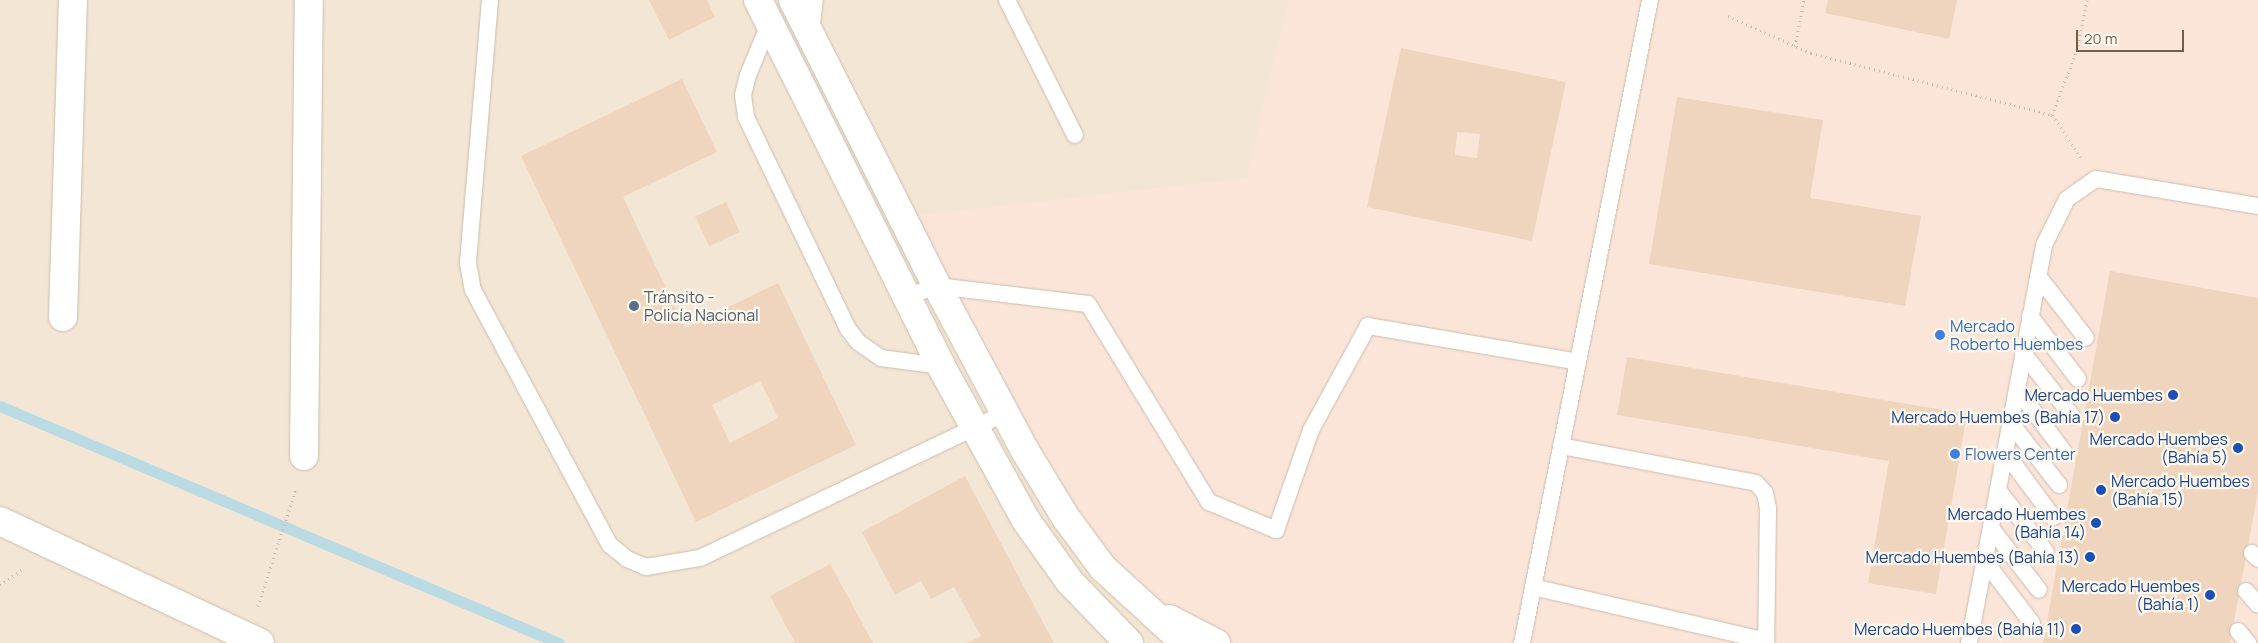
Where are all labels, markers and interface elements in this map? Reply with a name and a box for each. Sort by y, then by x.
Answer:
scale bar [2078,20,2186,52]
text: 20 m [2084,28,2117,49]
place label: Tránsito - Policía Nacional [644,287,759,325]
marker: Tránsito - Policía Nacional [628,300,640,312]
place label: Mercado Roberto Huembes [1950,316,2083,354]
marker: Mercado Roberto Huembes [1934,329,1946,341]
place label: Mercado Huembes [2024,385,2163,405]
marker: Mercado Huembes [2167,389,2179,401]
place label: Mercado Huembes (Bahía 17) [1891,407,2105,427]
marker: Mercado Huembes (Bahía 17) [2109,411,2121,423]
place label: Mercado Huembes (Bahía 5) [2089,429,2228,467]
marker: Mercado Huembes (Bahía 5) [2232,442,2244,454]
place label: Flowers Center [1965,444,2076,464]
marker: Flowers Center [1949,448,1961,460]
place label: Mercado Huembes (Bahía 15) [2111,471,2250,509]
marker: Mercado Huembes (Bahía 15) [2095,484,2107,496]
place label: Mercado Huembes (Bahía 14) [1947,504,2086,542]
marker: Mercado Huembes (Bahía 14) [2090,517,2102,529]
place label: Mercado Huembes (Bahía 13) [1865,547,2080,567]
marker: Mercado Huembes (Bahía 13) [2084,551,2096,563]
place label: Mercado Huembes (Bahía 1) [2061,576,2200,614]
marker: Mercado Huembes (Bahía 1) [2204,589,2216,601]
place label: Mercado Huembes (Bahía 11) [1854,619,2066,639]
marker: Mercado Huembes (Bahía 11) [2070,623,2082,635]

